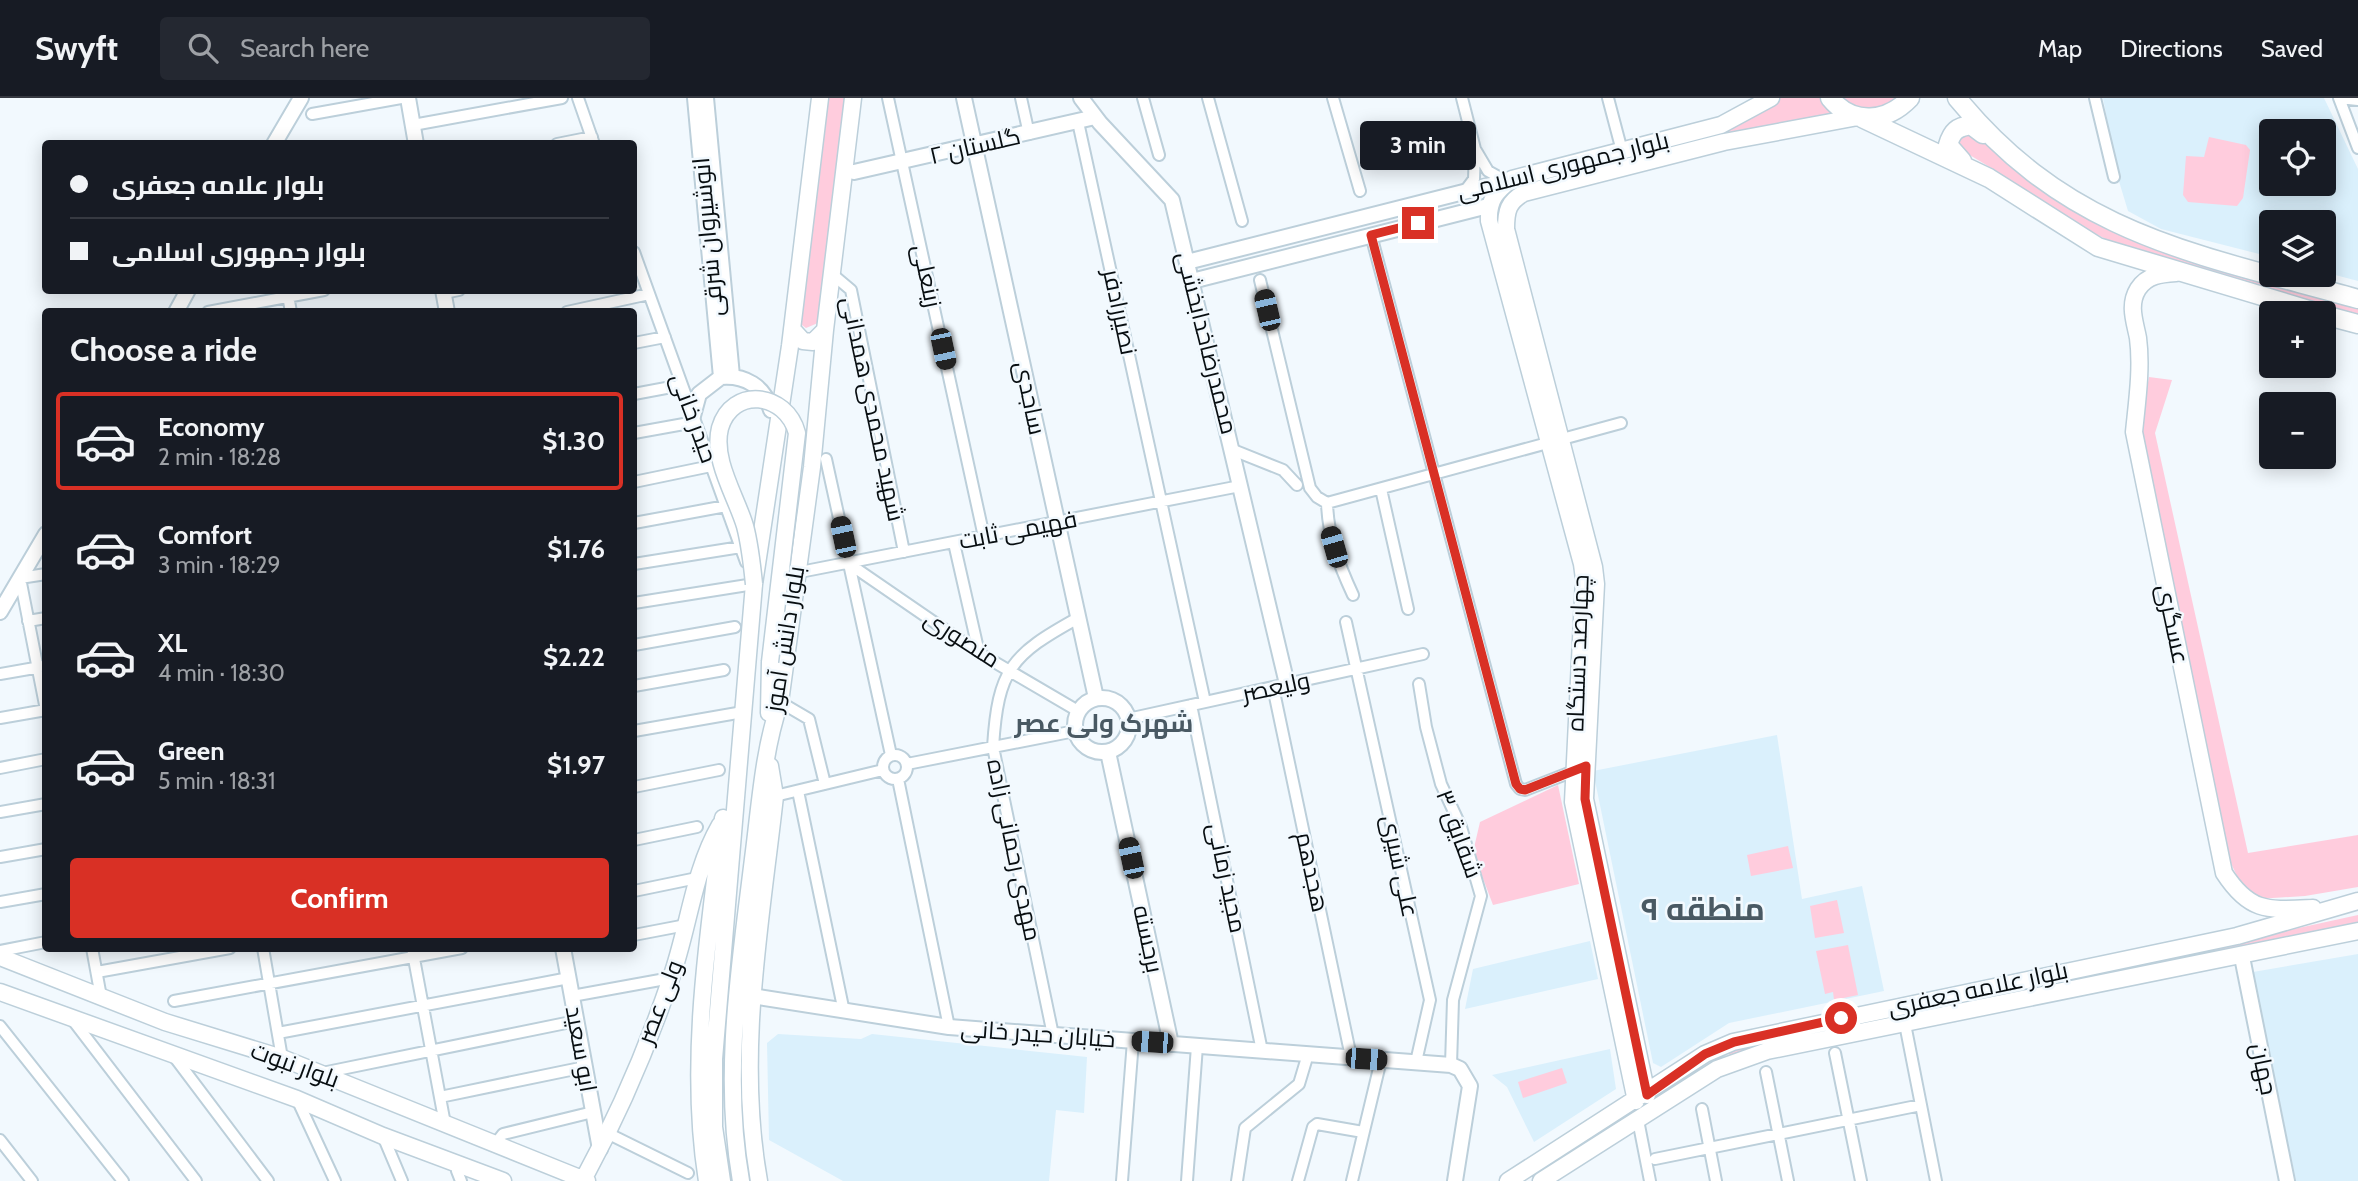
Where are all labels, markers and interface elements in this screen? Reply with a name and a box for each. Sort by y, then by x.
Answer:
search box [160,17,650,80]
text: Swyft [35,28,118,68]
icon: search [184,29,222,67]
text: Search here [240,32,369,64]
text: Map [2038,34,2082,63]
text: Directions [2120,34,2223,63]
text: Saved [2261,34,2323,63]
map controls [2259,119,2336,469]
button: locate [2259,119,2336,196]
street label: گلستان ۲ [927,121,1023,170]
callout: 3 min [1360,122,1476,170]
street label: بلوار جمهوری اسلامی [1454,125,1672,206]
text: 3 min [1390,131,1446,159]
street label: انوشیروان شرقی [686,156,729,318]
text: بلوار علامه جعفری [112,169,324,201]
route end [1402,207,1434,239]
button: layers [2259,210,2336,287]
text: بلوار جمهوری اسلامی [112,236,366,268]
street label: زینعلی [907,242,948,310]
street label: محمدرضاخدابخشی [1171,248,1244,437]
street label: نصیررادفر [1097,264,1144,358]
car [1253,287,1282,333]
street label: شهید محمدی همدانی [835,294,911,524]
button: + [2259,301,2336,378]
car [929,326,958,372]
text: Choose a ride [70,330,257,369]
street label: ساجدی [1009,358,1052,437]
street label: حیدر خانی [665,369,724,466]
button: − [2259,392,2336,469]
icon: car [74,410,137,473]
text: Economy [158,411,264,443]
text: $1.30 [542,425,605,457]
text: 2 min · 18:28 [158,443,281,471]
street label: فهیمی ثابت [956,504,1079,555]
car [829,514,858,560]
icon: car [74,518,137,581]
text: Comfort [158,519,252,551]
car [1319,524,1350,570]
text: $1.76 [547,533,605,565]
text: 3 min · 18:29 [158,551,281,579]
street label: بلوار دانش آموز [758,564,810,716]
street label: چهارصد دستگاه [1560,574,1597,732]
street label: عسگری [2151,581,2196,666]
street label: منصوری [919,603,1006,674]
icon: car [74,626,137,689]
text: XL [158,627,187,659]
text: $2.22 [543,641,605,673]
text: 4 min · 18:30 [158,659,285,687]
street label: ولیعصر [1237,665,1313,708]
district label: شهرک ولی عصر [1014,707,1193,739]
icon: car [74,734,137,797]
text: Green [158,735,225,767]
text: $1.97 [547,749,605,781]
street label: مهدی رحمانی زاده [981,756,1048,944]
text: 5 min · 18:31 [158,767,276,795]
street label: شقایق ۳ [1429,786,1489,882]
street label: علی شیری [1376,812,1425,920]
street label: مجید زمانی [1202,820,1253,935]
street label: هجدهم [1288,829,1335,915]
car [1117,835,1146,881]
button: Confirm [70,858,609,938]
district label: منطقه ۹ [1641,889,1765,928]
street label: برجسته [1127,902,1170,975]
street label: بلوار علامه جعفری [1885,955,2071,1022]
street label: ولی عصر [630,956,689,1050]
route start [1825,1002,1857,1034]
street label: ابو سعید [560,1003,603,1094]
street label: خیابان حیدر خانی [960,1014,1116,1053]
car [1131,1030,1174,1054]
street label: بلوار نبوت [247,1035,343,1094]
street label: جهان [2245,1040,2284,1097]
car [1345,1047,1388,1071]

